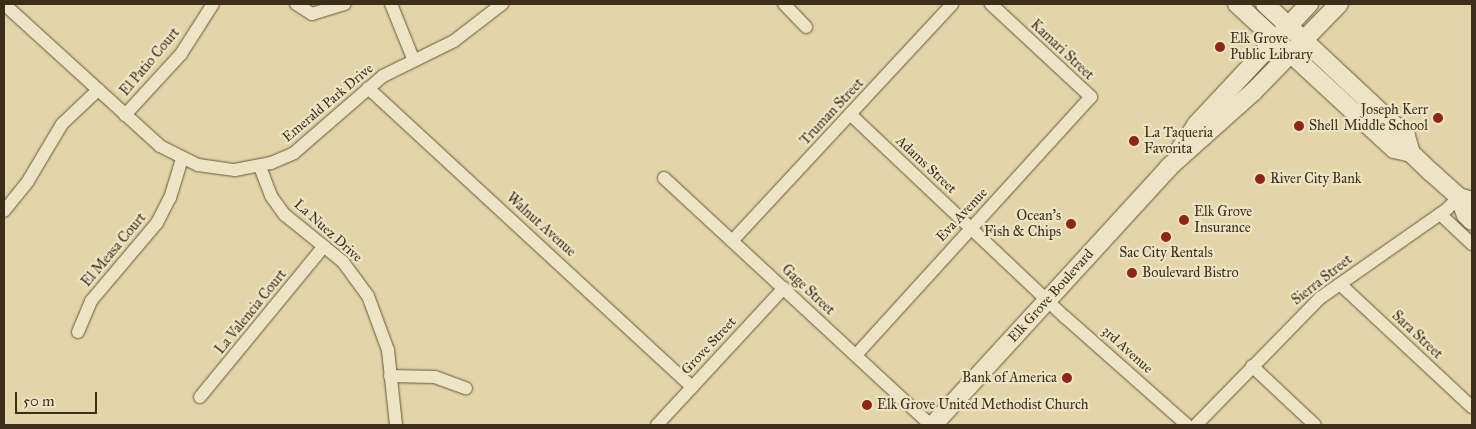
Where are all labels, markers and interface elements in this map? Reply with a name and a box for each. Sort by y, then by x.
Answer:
street label: Kamari Street [1027,16,1097,84]
street label: El Patio Court [117,25,183,99]
place label: Elk Grove Public Library [1230,31,1313,64]
marker: Elk Grove Public Library [1214,41,1226,53]
street label: Emerald Park Drive [279,60,377,146]
street label: Truman Street [797,75,867,149]
place label: Joseph Kerr Middle School [1343,102,1428,134]
marker: Joseph Kerr Middle School [1432,112,1444,124]
place label: Shell [1309,118,1338,134]
marker: Shell [1293,120,1305,132]
place label: La Taqueria Favorita [1144,125,1213,158]
street label: Adams Street [892,133,960,197]
marker: La Taqueria Favorita [1128,135,1140,147]
place label: River City Bank [1270,171,1361,187]
marker: River City Bank [1254,173,1266,185]
street label: Eva Avenue [933,185,991,245]
street label: Walnut Avenue [503,190,579,260]
street label: La Nuez Drive [290,196,366,266]
place label: Elk Grove Insurance [1194,204,1252,236]
place label: Ocean's Fish & Chips [984,208,1061,240]
street label: El Measa Court [78,210,150,290]
marker: Elk Grove Insurance [1178,214,1190,226]
marker: Ocean's Fish & Chips [1065,218,1077,230]
marker: Sac City Rentals [1160,231,1172,243]
place label: Sac City Rentals [1119,245,1213,261]
street label: Elk Grove Boulevard [1005,246,1097,346]
street label: Sierra Street [1289,251,1355,309]
street label: Gage Street [778,261,838,319]
place label: Boulevard Bistro [1142,265,1239,281]
street label: La Valencia Court [212,266,290,358]
marker: Boulevard Bistro [1126,267,1138,279]
street label: Sara Street [1388,307,1446,363]
street label: Grove Street [678,314,740,378]
street label: 3rd Avenue [1098,323,1156,377]
place label: Bank of America [962,370,1057,386]
marker: Bank of America [1061,372,1073,384]
scale bar [18,382,100,414]
text: 50 m [23,392,55,410]
place label: Elk Grove United Methodist Church [877,397,1089,413]
marker: Elk Grove United Methodist Church [861,399,873,411]

